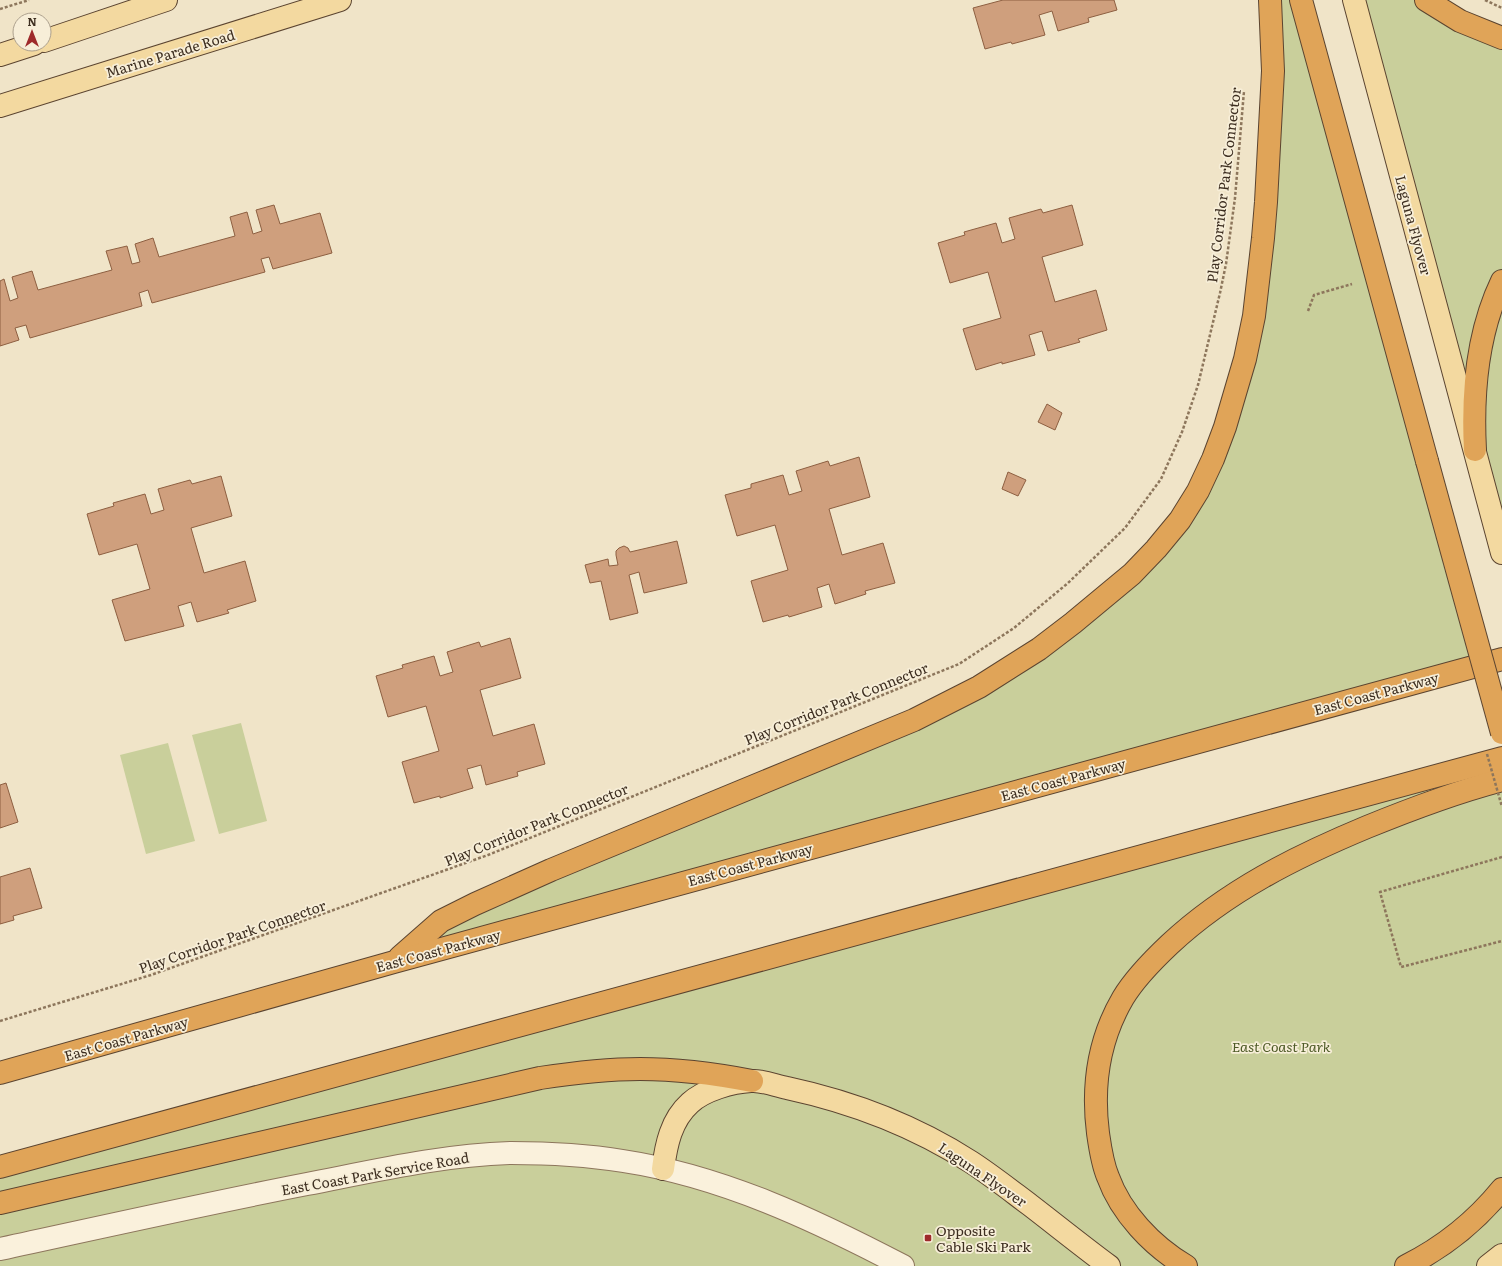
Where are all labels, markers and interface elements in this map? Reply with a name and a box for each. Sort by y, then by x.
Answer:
north arrow [12,12,52,52]
text: N [27,13,37,29]
street label: Marine Parade Road [103,24,237,82]
street label: Play Corridor Park Connector [1201,86,1245,284]
street label: Laguna Flyover [1391,173,1437,278]
street label: Play Corridor Park Connector [741,657,931,749]
street label: East Coast Parkway [1311,667,1441,719]
street label: East Coast Parkway [998,753,1128,805]
street label: Play Corridor Park Connector [441,778,631,870]
street label: East Coast Parkway [685,838,815,890]
street label: Play Corridor Park Connector [136,894,329,977]
street label: East Coast Parkway [373,924,503,976]
street label: East Coast Parkway [62,1010,191,1065]
park label: East Coast Park [1232,1036,1331,1056]
street label: Laguna Flyover [935,1137,1031,1211]
street label: East Coast Park Service Road [279,1147,471,1199]
place label: Opposite Cable Ski Park [936,1220,1031,1256]
marker: Opposite Cable Ski Park [923,1233,933,1243]

